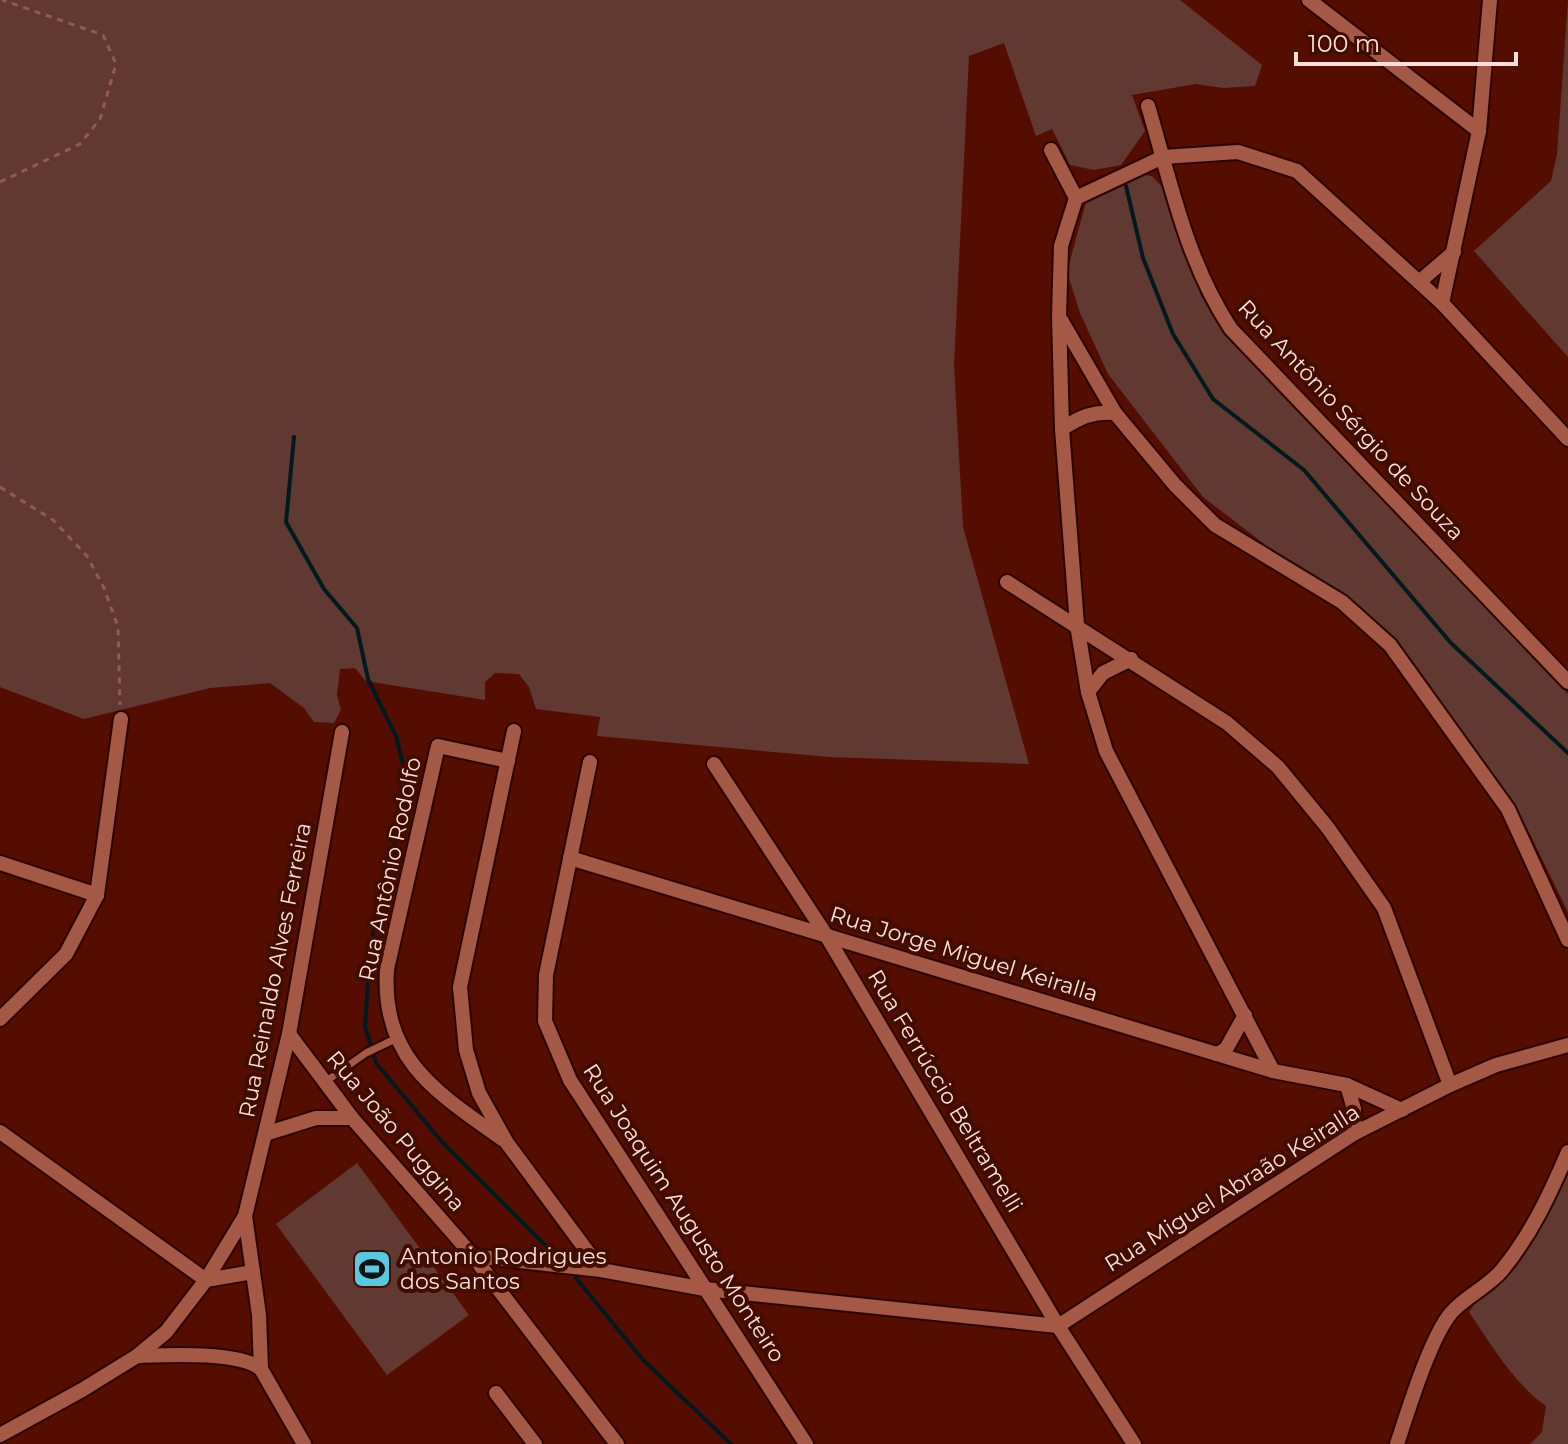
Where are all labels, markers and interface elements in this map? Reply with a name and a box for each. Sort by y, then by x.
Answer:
scale bar [1296,16,1516,66]
text: 100 m [1308,29,1380,58]
street label: Rua Antônio Sérgio de Souza [1232,294,1470,546]
street label: Rua Antônio Rodolfo [353,755,427,983]
street label: Rua Reinaldo Alves Ferreira [233,820,317,1120]
street label: Rua Jorge Miguel Keiralla [827,900,1101,1008]
street label: Rua Ferrúccio Beltramelli [862,965,1028,1217]
street label: Rua João Puggina [321,1045,471,1217]
street label: Rua Joaquim Augusto Monteiro [577,1059,791,1367]
street label: Rua Miguel Abraão Keiralla [1100,1098,1364,1278]
place label: Antonio Rodrigues dos Santos [400,1243,607,1295]
sports icon: Antonio Rodrigues dos Santos [351,1248,393,1290]

